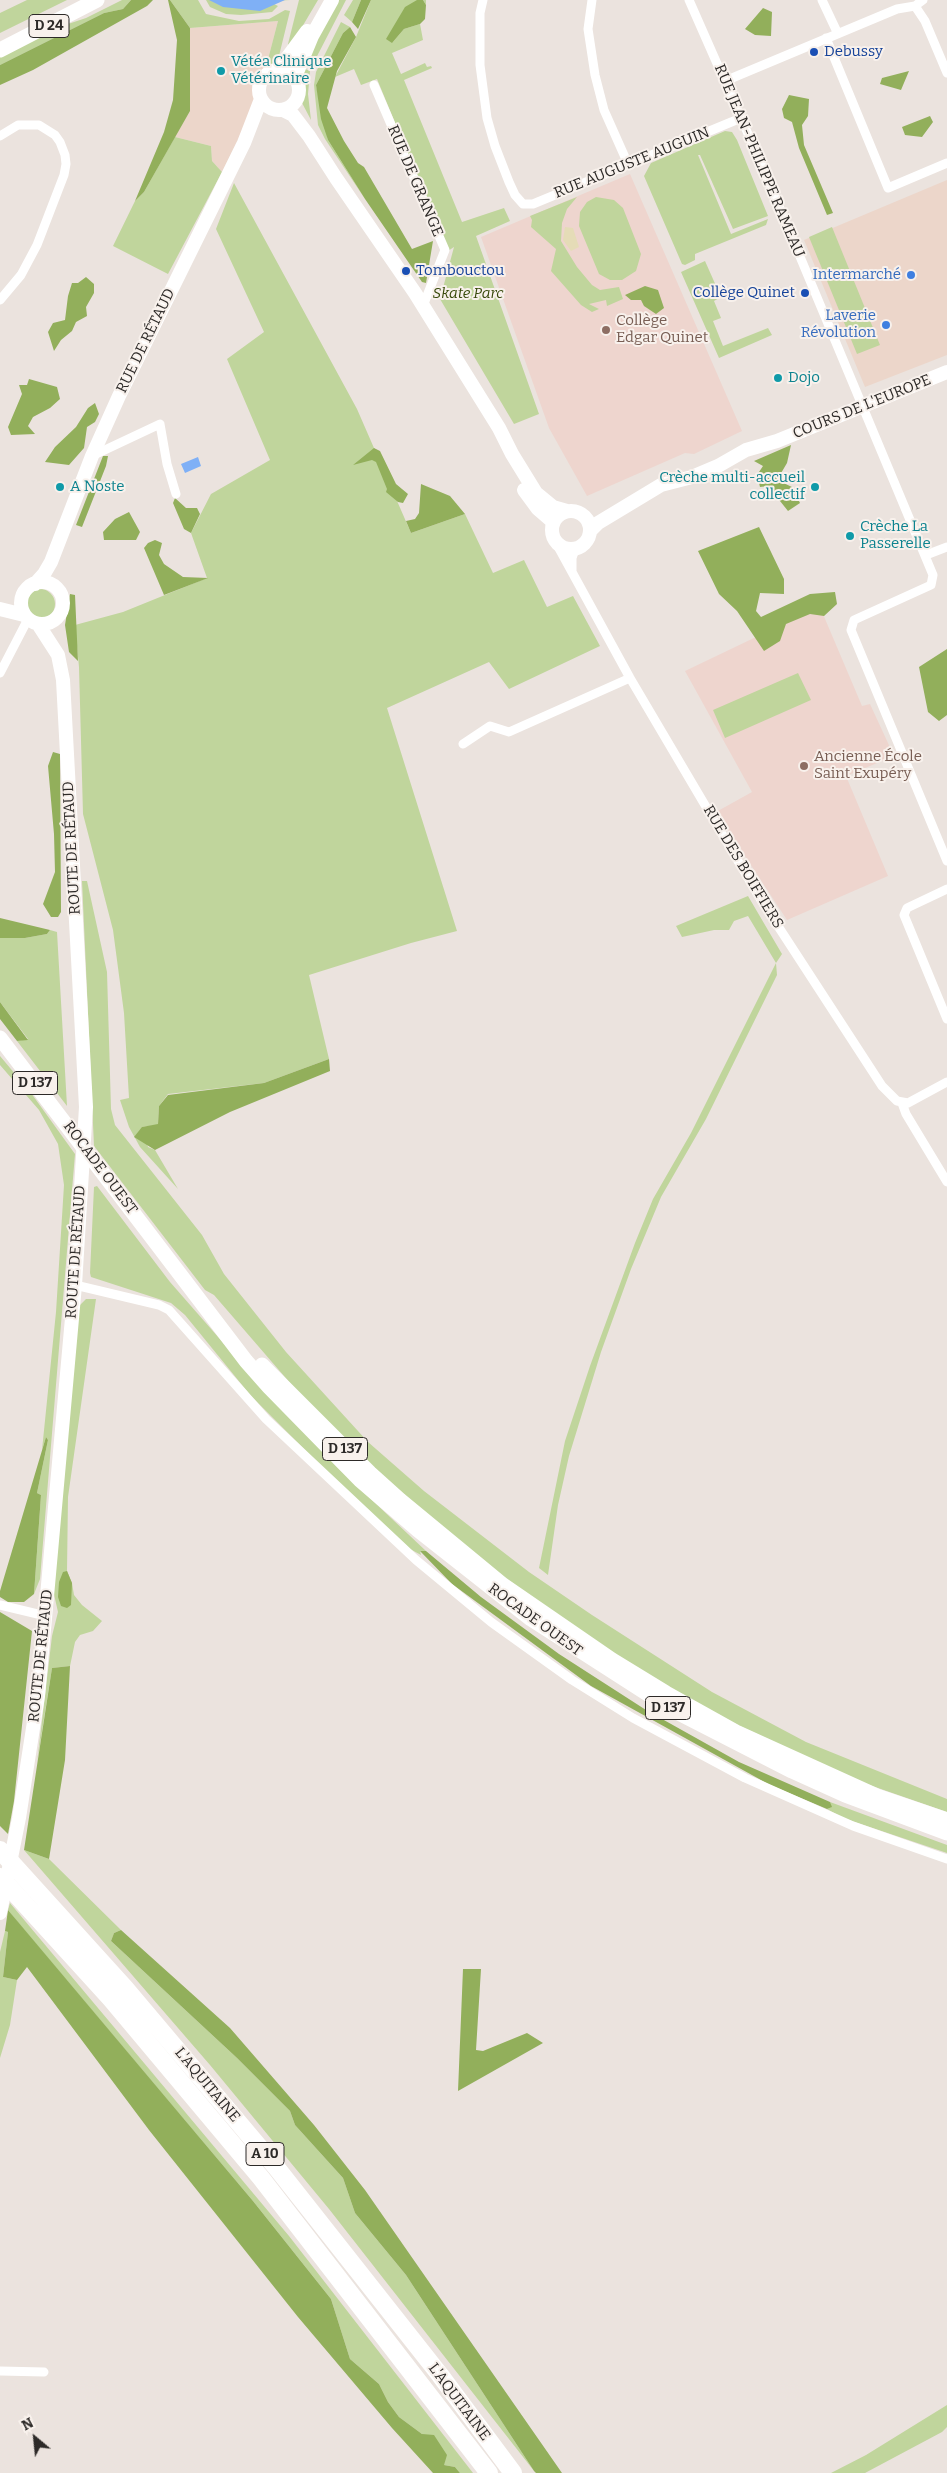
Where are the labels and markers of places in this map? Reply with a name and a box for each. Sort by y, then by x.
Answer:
place label: Debussy [824,43,883,61]
marker: Debussy [808,46,820,58]
place label: Vétéa Clinique Vétérinaire [231,53,331,88]
marker: Vétéa Clinique Vétérinaire [215,65,227,77]
place label: Tombouctou [416,262,504,280]
marker: Tombouctou [400,265,412,277]
place label: Intermarché [813,266,901,284]
marker: Intermarché [905,269,917,281]
place label: Collège Quinet [693,284,795,302]
marker: Collège Quinet [799,287,811,299]
place label: Laverie Révolution [801,307,876,342]
place label: Collège Edgar Quinet [616,312,708,347]
marker: Laverie Révolution [880,319,892,331]
marker: Collège Edgar Quinet [600,324,612,336]
place label: Dojo [788,369,820,387]
marker: Dojo [772,372,784,384]
place label: Crèche multi-accueil collectif [659,469,805,504]
place label: A Noste [70,478,124,496]
marker: A Noste [54,481,66,493]
marker: Crèche multi-accueil collectif [809,481,821,493]
place label: Crèche La Passerelle [860,518,931,553]
marker: Crèche La Passerelle [844,530,856,542]
place label: Ancienne École Saint Exupéry [814,748,922,783]
marker: Ancienne École Saint Exupéry [798,760,810,772]

